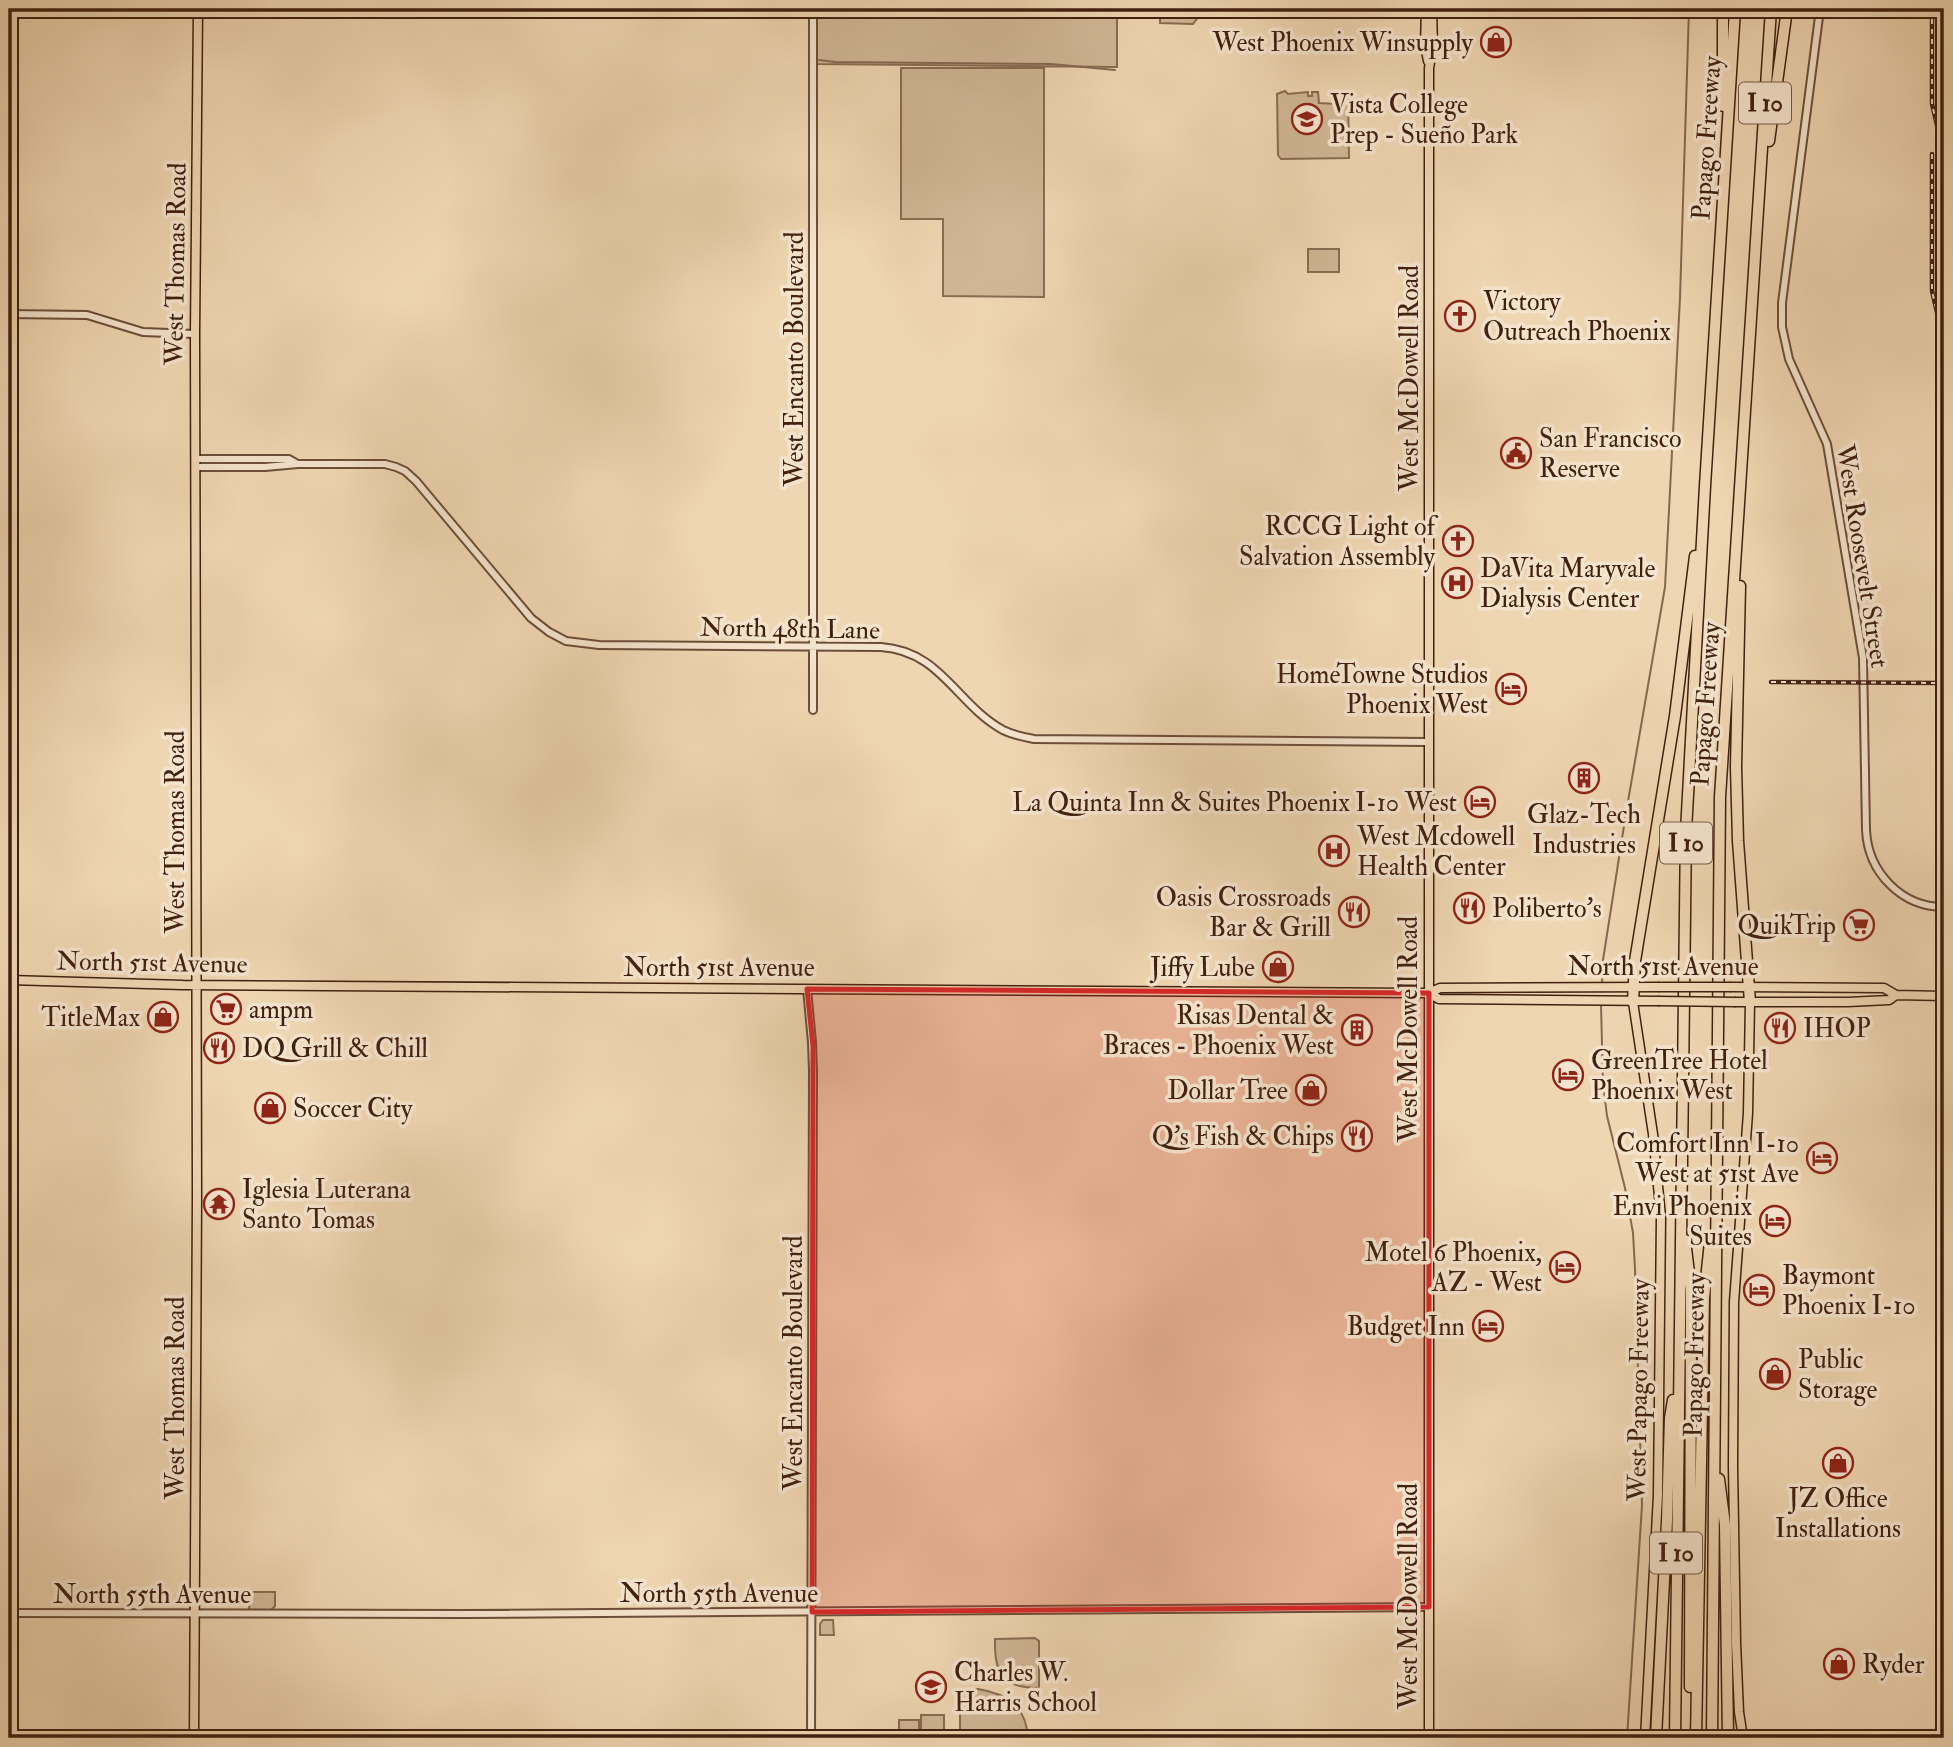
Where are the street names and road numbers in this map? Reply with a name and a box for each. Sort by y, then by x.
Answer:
street label: Papago Freeway [1685,54,1730,221]
road number: I 10 [1739,82,1791,124]
street label: West Thomas Road [158,162,194,367]
street label: West Encanto Boulevard [779,231,811,488]
street label: West McDowell Road [1394,265,1426,492]
street label: West Roosevelt Street [1828,441,1895,670]
street label: North 48th Lane [700,611,880,647]
street label: Papago Freeway [1684,620,1729,787]
street label: West Thomas Road [160,730,192,934]
road number: I 10 [1660,822,1712,864]
street label: West McDowell Road [1393,916,1425,1143]
street label: North 51st Avenue [56,945,248,981]
street label: North 51st Avenue [1567,951,1759,983]
street label: North 51st Avenue [623,952,815,984]
street label: West Encanto Boulevard [778,1235,810,1492]
street label: Papago Freeway [1678,1272,1713,1438]
street label: West Papago Freeway [1621,1278,1658,1503]
street label: West Thomas Road [160,1296,192,1500]
street label: West McDowell Road [1393,1483,1425,1710]
road number: I 10 [1650,1532,1702,1574]
street label: North 55th Avenue [620,1578,818,1610]
street label: North 55th Avenue [53,1579,251,1611]

